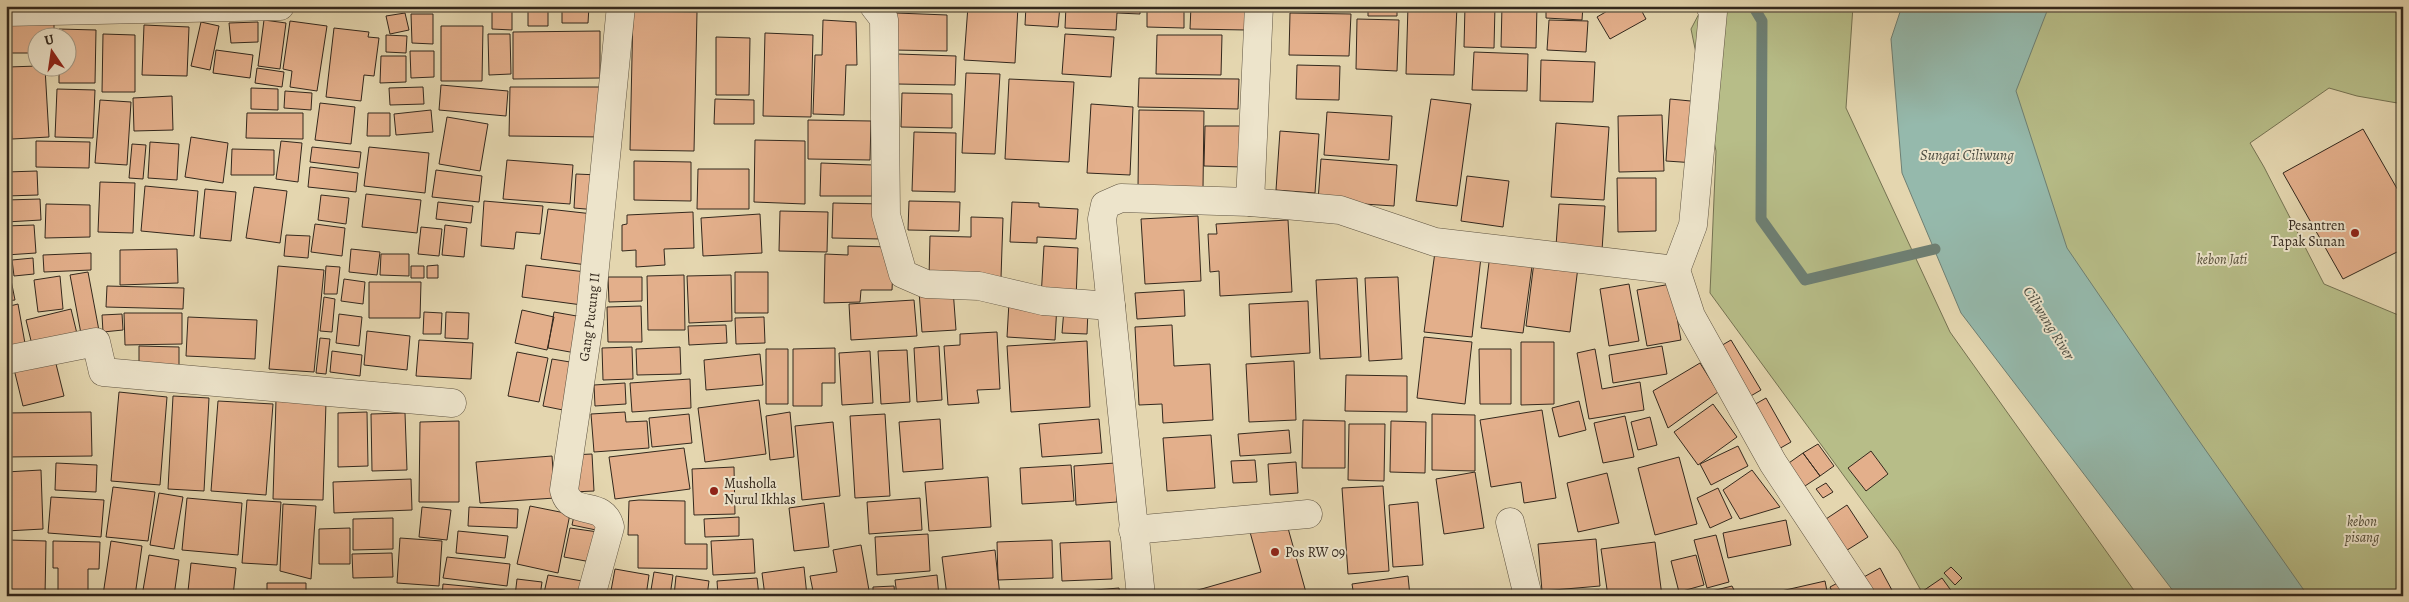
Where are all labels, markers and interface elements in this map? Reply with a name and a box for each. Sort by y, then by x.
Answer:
north arrow [28,28,78,78]
text: U [43,30,56,50]
water label: Sungai Ciliwung [1920,145,2014,165]
place label: Pesantren Tapak Sunan [2271,216,2345,251]
marker: Pesantren Tapak Sunan [2349,227,2361,239]
park label: kebon Jati [2197,250,2247,269]
street label: Gang Pucung II [574,271,604,363]
water label: Ciliwung River [2018,282,2080,364]
place label: Musholla Nurul Ikhlas [724,474,796,509]
marker: Musholla Nurul Ikhlas [708,485,720,497]
park label: kebon pisang [2344,512,2380,547]
place label: Pos RW 09 [1285,543,1345,562]
marker: Pos RW 09 [1269,546,1281,558]

